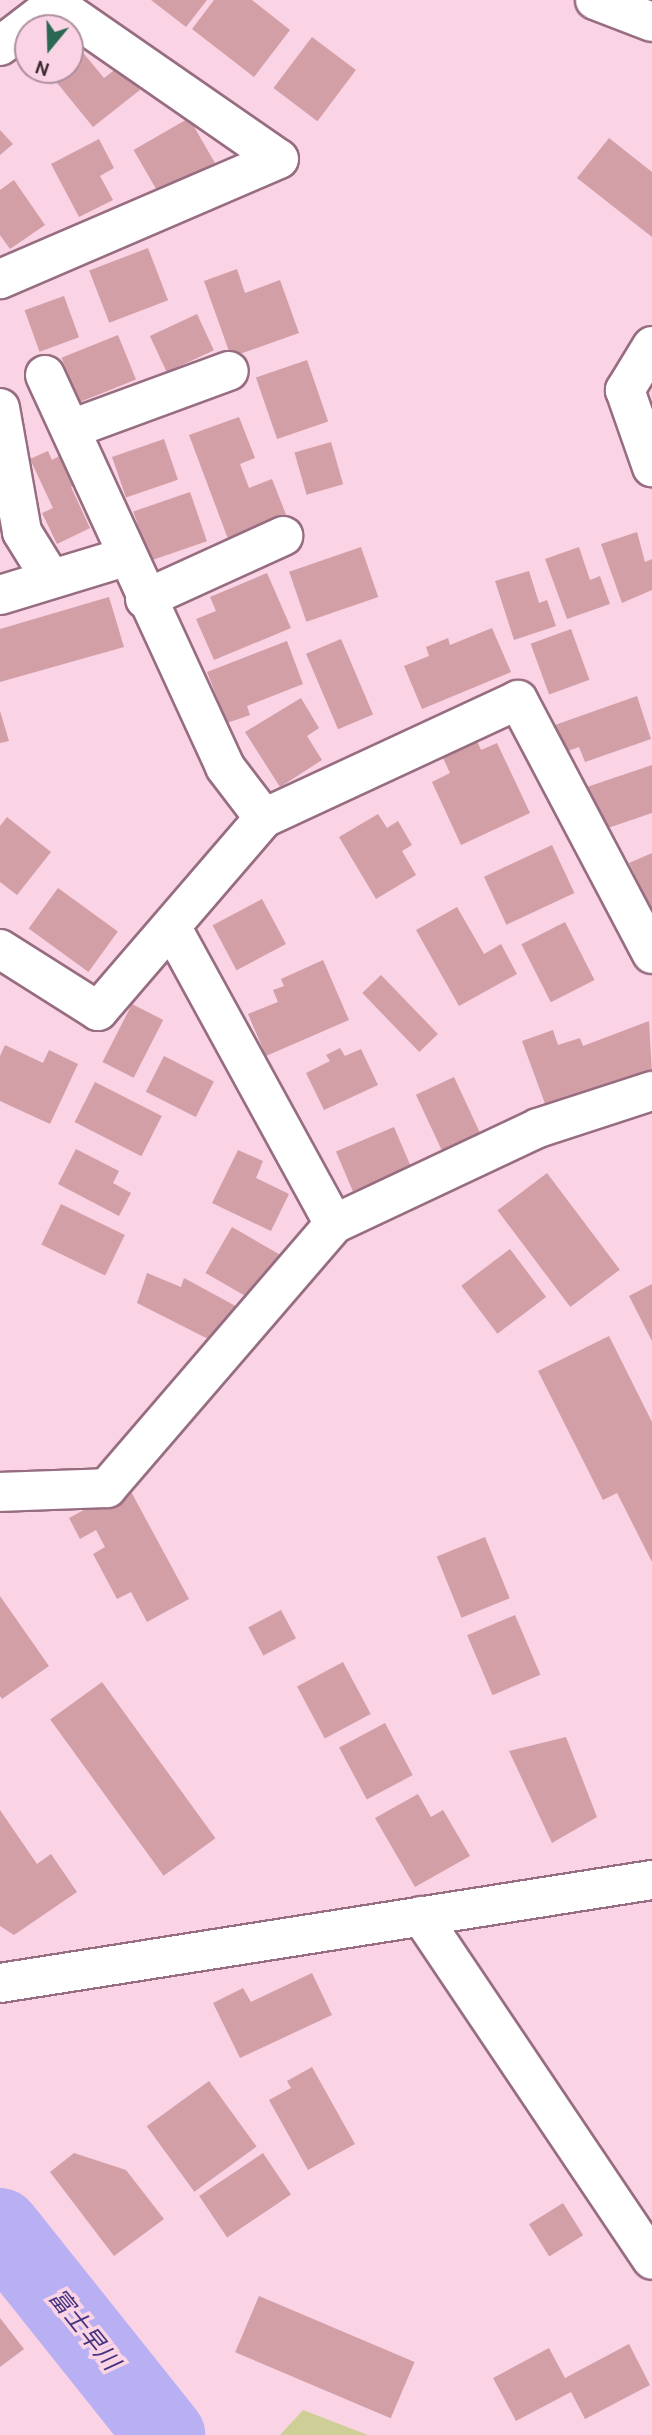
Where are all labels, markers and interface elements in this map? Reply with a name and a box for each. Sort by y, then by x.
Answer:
north arrow [14,14,84,84]
text: N [32,53,53,81]
water label: 富士早川 [41,2285,123,2377]

